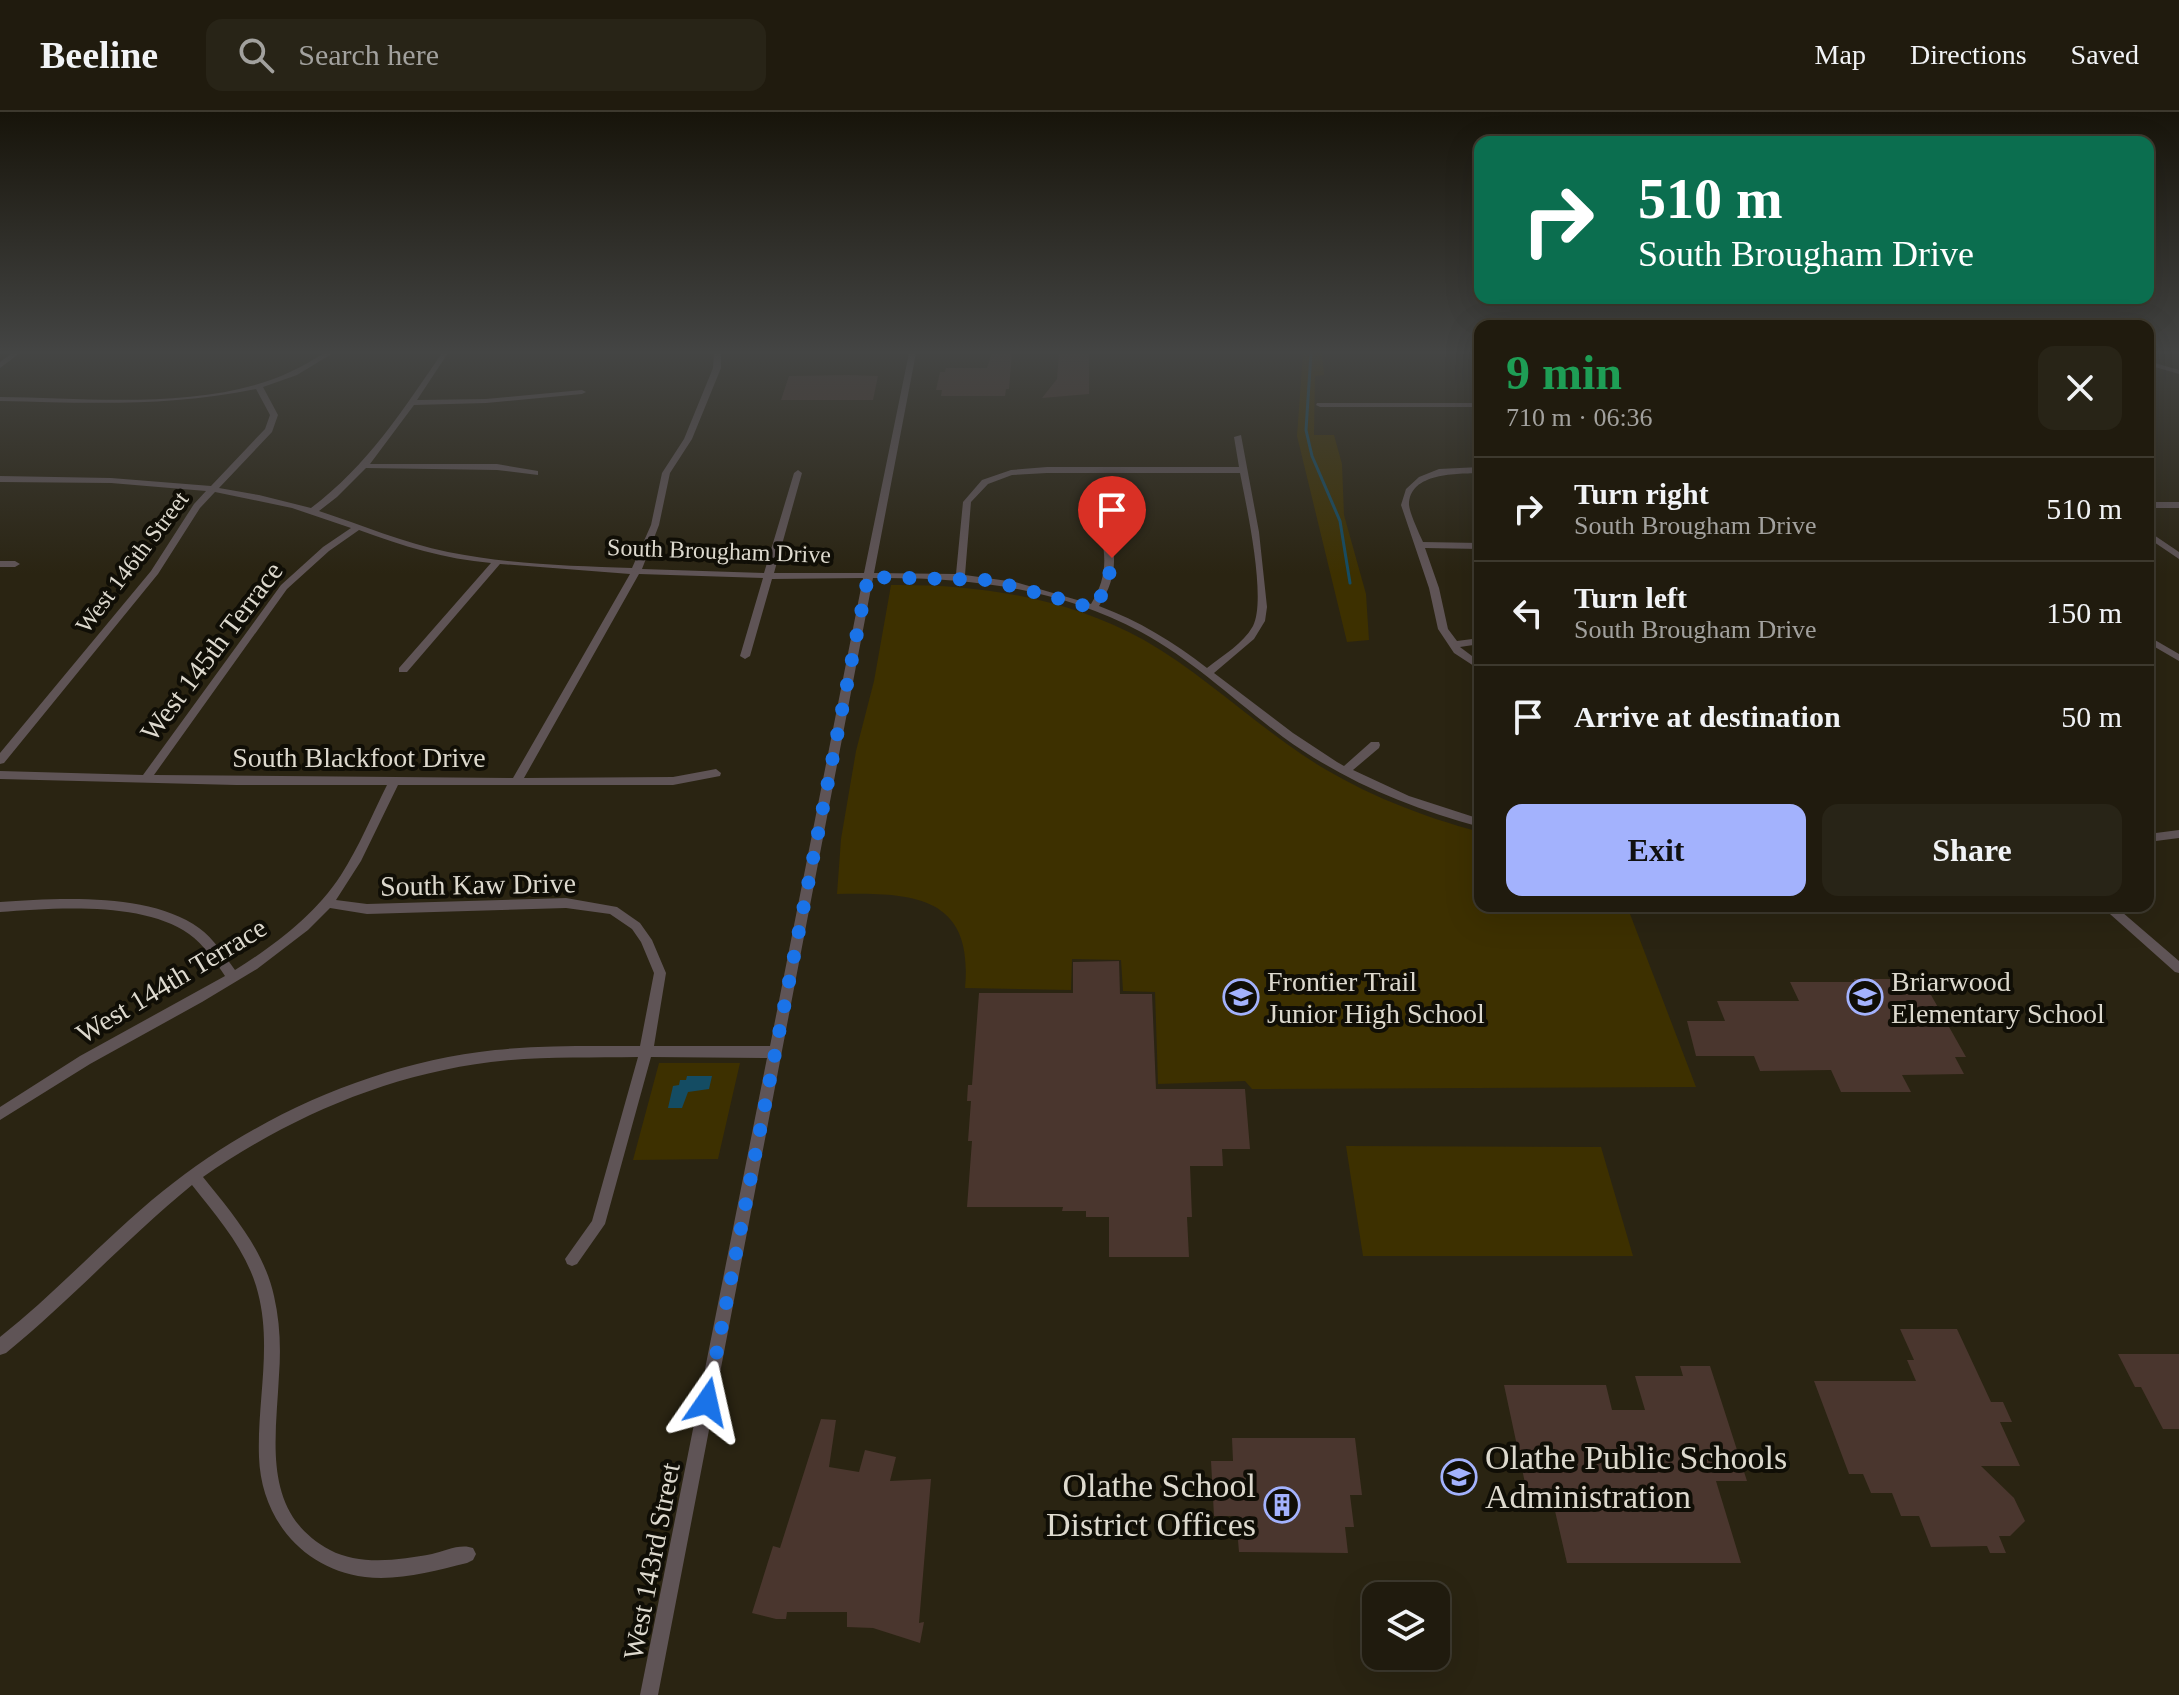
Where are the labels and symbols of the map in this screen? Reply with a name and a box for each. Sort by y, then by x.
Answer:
pin [1078,476,1146,558]
street label: West 146th Street [70,486,194,638]
street label: South Brougham Drive [607,534,831,568]
street label: West 145th Terrace [134,556,289,747]
street label: South Blackfoot Drive [232,742,486,773]
street label: South Kaw Drive [380,867,576,902]
street label: West 144th Terrace [71,911,272,1049]
place label: Frontier Trail Junior High School [1267,966,1485,1029]
place label: Briarwood Elementary School [1891,966,2105,1029]
school or university icon: Frontier Trail Junior High School [1222,978,1260,1016]
school or university icon: Briarwood Elementary School [1846,978,1884,1016]
position arrow [665,1360,749,1444]
place label: Olathe Public Schools Administration [1485,1439,1787,1515]
school or university icon: Olathe Public Schools Administration [1440,1458,1478,1496]
street label: West 143rd Street [617,1460,686,1662]
place label: Olathe School District Offices [1046,1467,1256,1543]
building icon: Olathe School District Offices [1263,1486,1301,1524]

